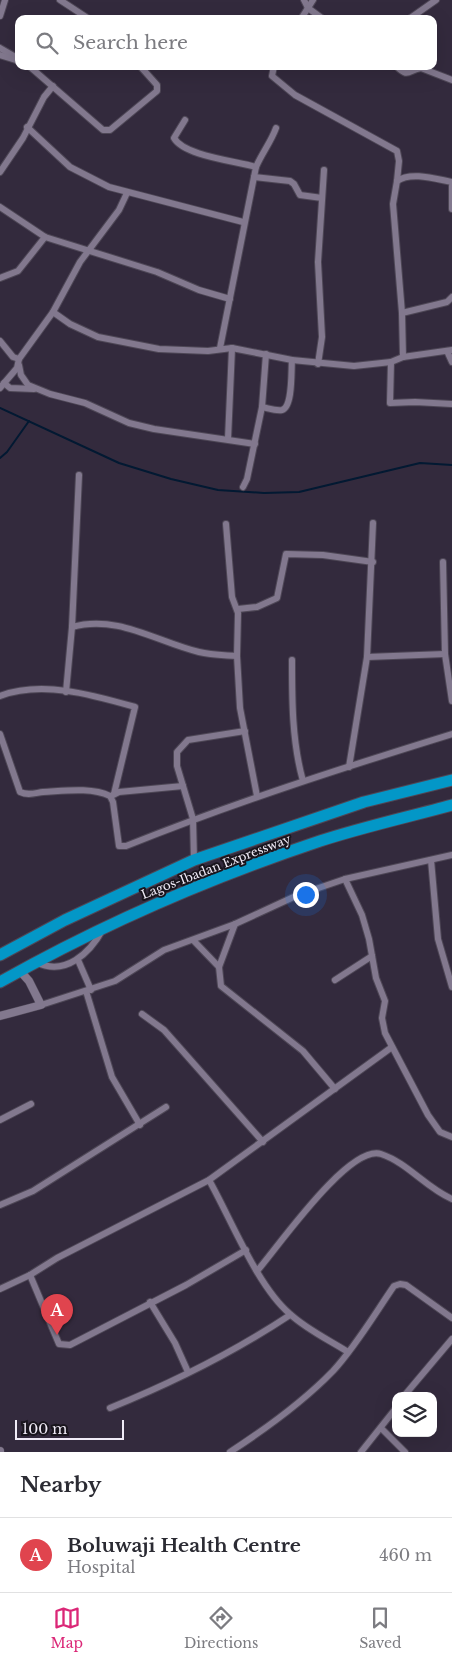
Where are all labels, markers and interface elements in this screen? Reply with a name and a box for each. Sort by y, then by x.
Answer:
search box [15,15,437,70]
icon: search [33,29,61,57]
text: Search here [73,31,188,54]
street label: Lagos-Ibadan Expressway [139,831,293,902]
your location [293,882,319,908]
pin: A [41,1294,73,1335]
map controls [392,1392,437,1437]
button: layers [392,1392,437,1437]
scale bar [15,1417,124,1440]
text: 100 m [22,1420,67,1438]
text: Nearby [20,1472,101,1498]
text: Boluwaji Health Centre [67,1534,301,1557]
text: A [30,1545,42,1565]
text: 460 m [379,1545,432,1565]
text: Hospital [67,1557,136,1577]
tab: Map [50,1604,83,1652]
tab: Directions [184,1604,258,1652]
tab: Saved [359,1604,402,1652]

